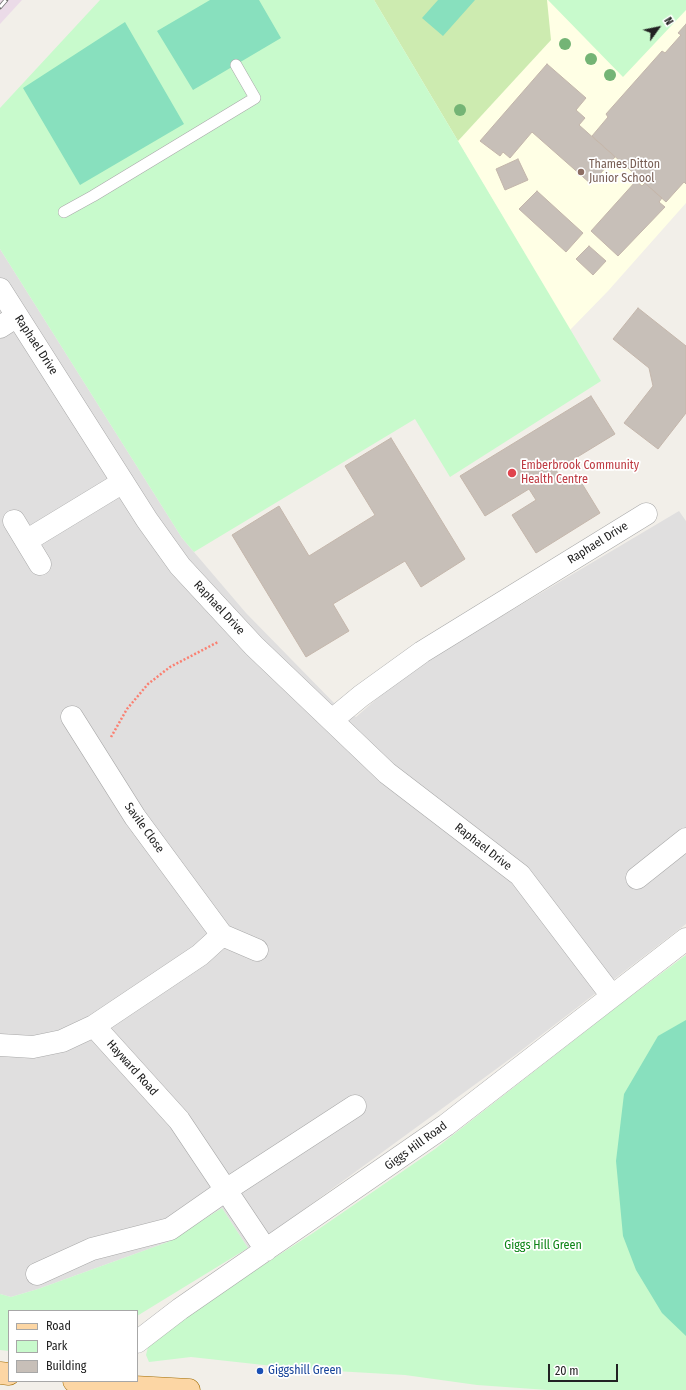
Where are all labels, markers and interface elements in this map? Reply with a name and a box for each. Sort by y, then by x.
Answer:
north arrow [638,8,678,48]
text: N [661,15,676,27]
place label: Thames Ditton Junior School [589,158,660,186]
marker: Thames Ditton Junior School [576,167,586,177]
street label: Raphael Drive [11,312,61,378]
place label: Emberbrook Community Health Centre [521,459,639,487]
marker: Emberbrook Community Health Centre [506,467,518,479]
street label: Raphael Drive [565,519,631,567]
street label: Raphael Drive [190,578,248,638]
street label: Savile Close [121,800,167,856]
street label: Raphael Drive [452,820,514,874]
street label: Hayward Road [103,1037,161,1099]
street label: Giggs Hill Road [382,1119,450,1173]
park label: Giggs Hill Green [504,1239,582,1253]
legend [8,1310,138,1382]
text: Road [46,1319,71,1333]
text: Park [46,1339,67,1353]
scale bar [550,1356,620,1382]
text: Building [46,1359,86,1373]
place label: Giggshill Green [268,1364,342,1378]
text: 20 m [555,1364,579,1378]
marker: Giggshill Green [255,1366,265,1376]

